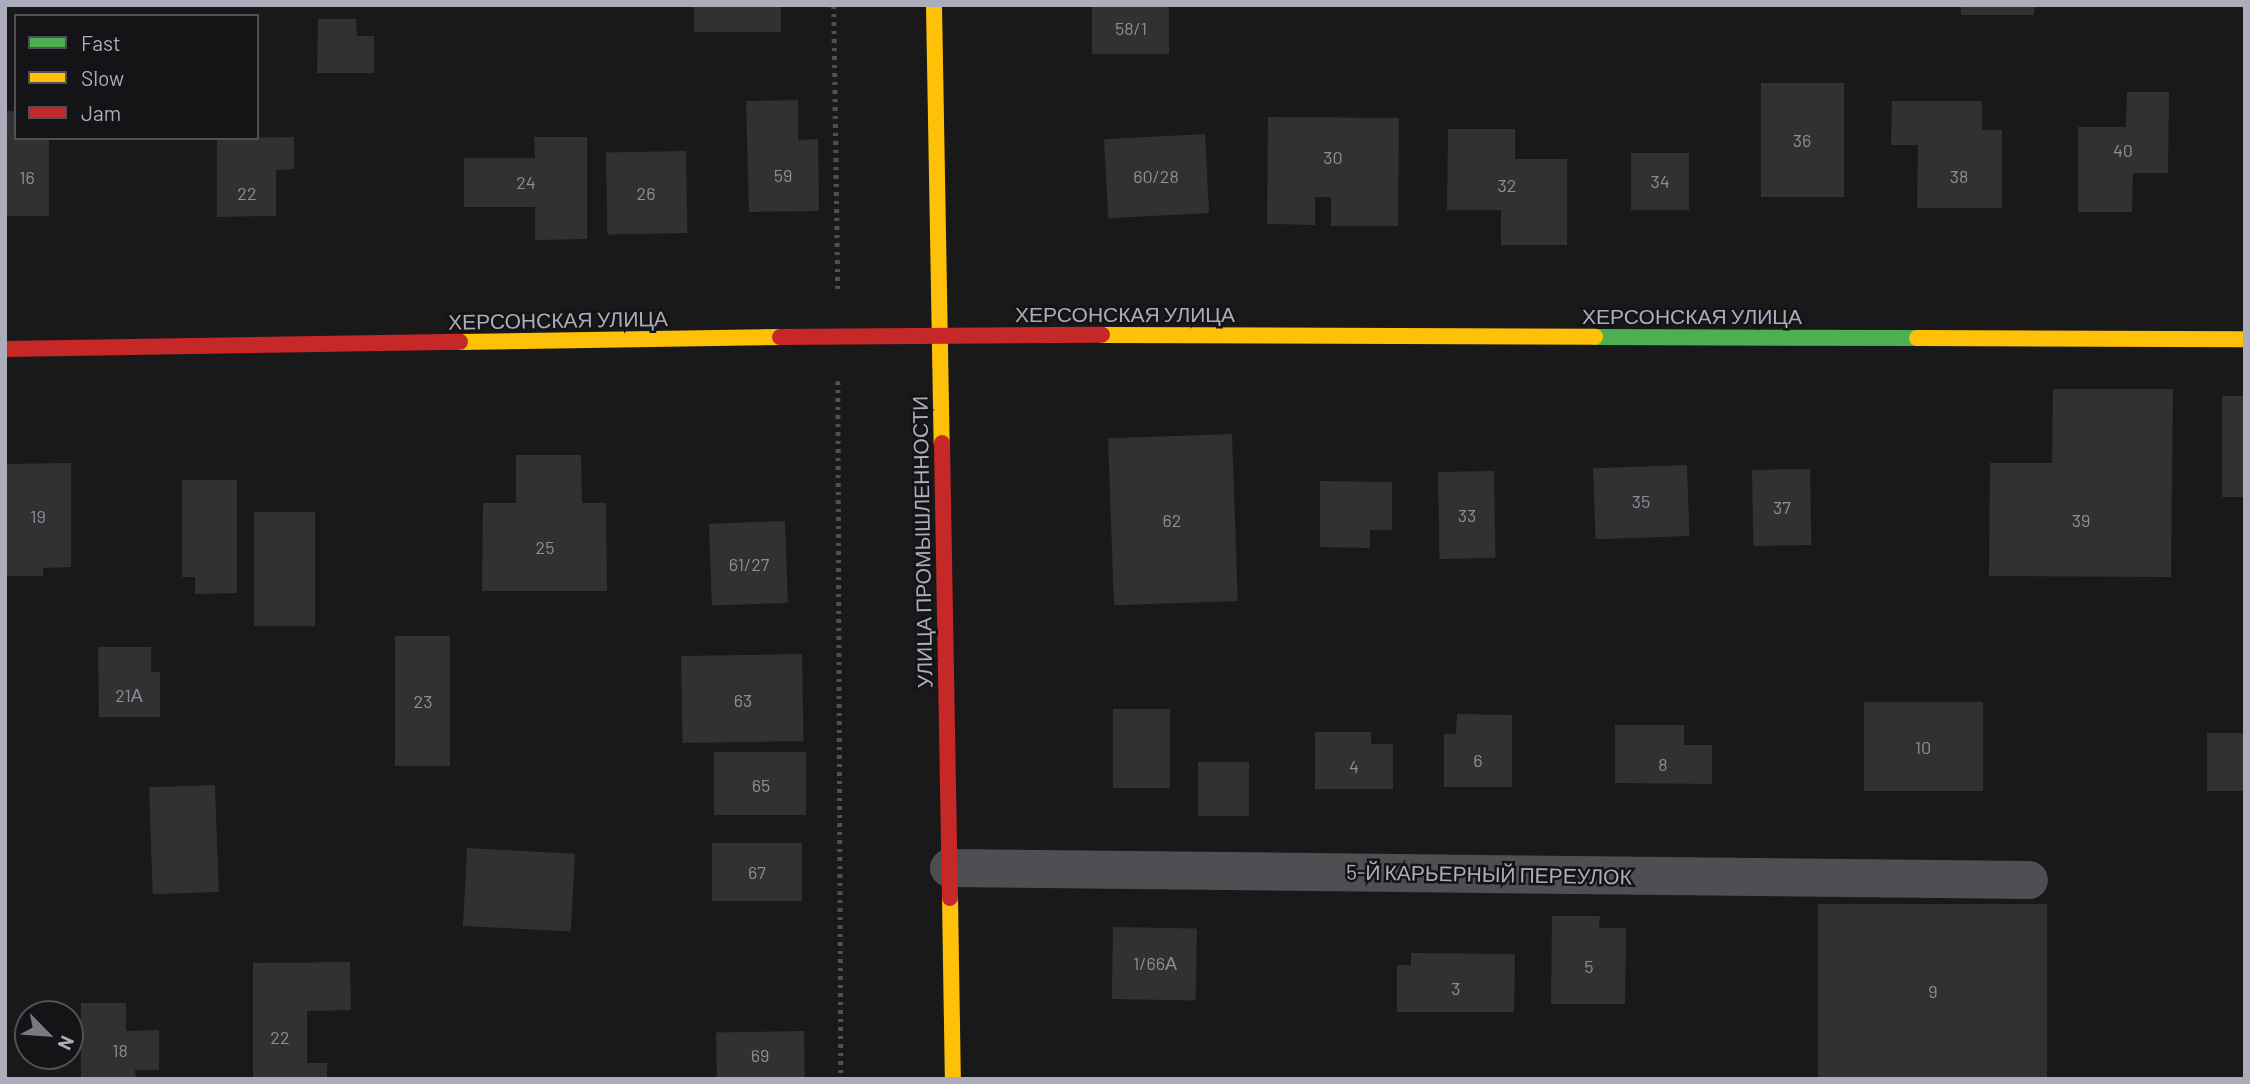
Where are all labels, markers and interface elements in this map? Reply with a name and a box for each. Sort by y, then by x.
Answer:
legend [14,14,259,140]
house number: 58/1 [1115,17,1147,39]
text: Fast [81,30,121,55]
text: Slow [81,65,124,90]
text: Jam [81,100,121,125]
house number: 36 [1793,129,1811,151]
house number: 40 [2113,139,2133,161]
house number: 30 [1323,146,1343,168]
house number: 59 [774,164,792,186]
house number: 60/28 [1133,165,1179,187]
house number: 38 [1950,165,1968,187]
house number: 16 [19,166,35,188]
house number: 34 [1650,170,1670,192]
house number: 24 [516,171,536,193]
house number: 32 [1498,174,1516,196]
house number: 22 [237,182,257,204]
house number: 26 [637,182,655,204]
street label: ХЕРСОНСКАЯ УЛИЦА [1015,301,1235,327]
street label: ХЕРСОНСКАЯ УЛИЦА [1582,303,1802,329]
street label: ХЕРСОНСКАЯ УЛИЦА [448,305,668,335]
street label: УЛИЦА ПРОМЫШЛЕННОСТИ [907,396,937,688]
house number: 35 [1632,490,1650,512]
house number: 37 [1773,496,1791,518]
house number: 33 [1458,504,1476,526]
house number: 19 [30,505,46,527]
house number: 62 [1163,509,1181,531]
house number: 39 [2072,509,2090,531]
house number: 25 [536,536,554,558]
house number: 61/27 [729,553,769,575]
house number: 21А [115,684,143,706]
house number: 63 [734,689,752,711]
house number: 23 [414,690,432,712]
house number: 10 [1915,736,1931,758]
house number: 6 [1473,749,1483,771]
house number: 8 [1658,753,1668,775]
house number: 4 [1349,755,1359,777]
house number: 65 [752,774,770,796]
street label: 5-Й КАРЬЕРНЫЙ ПЕРЕУЛОК [1346,859,1632,889]
house number: 67 [748,861,766,883]
house number: 1/66А [1133,952,1177,974]
house number: 5 [1584,955,1594,977]
house number: 3 [1451,977,1461,999]
house number: 9 [1928,980,1938,1002]
north arrow [14,1000,84,1070]
house number: 22 [270,1026,290,1048]
text: N [54,1033,80,1054]
house number: 18 [112,1039,128,1061]
house number: 69 [751,1044,769,1066]

